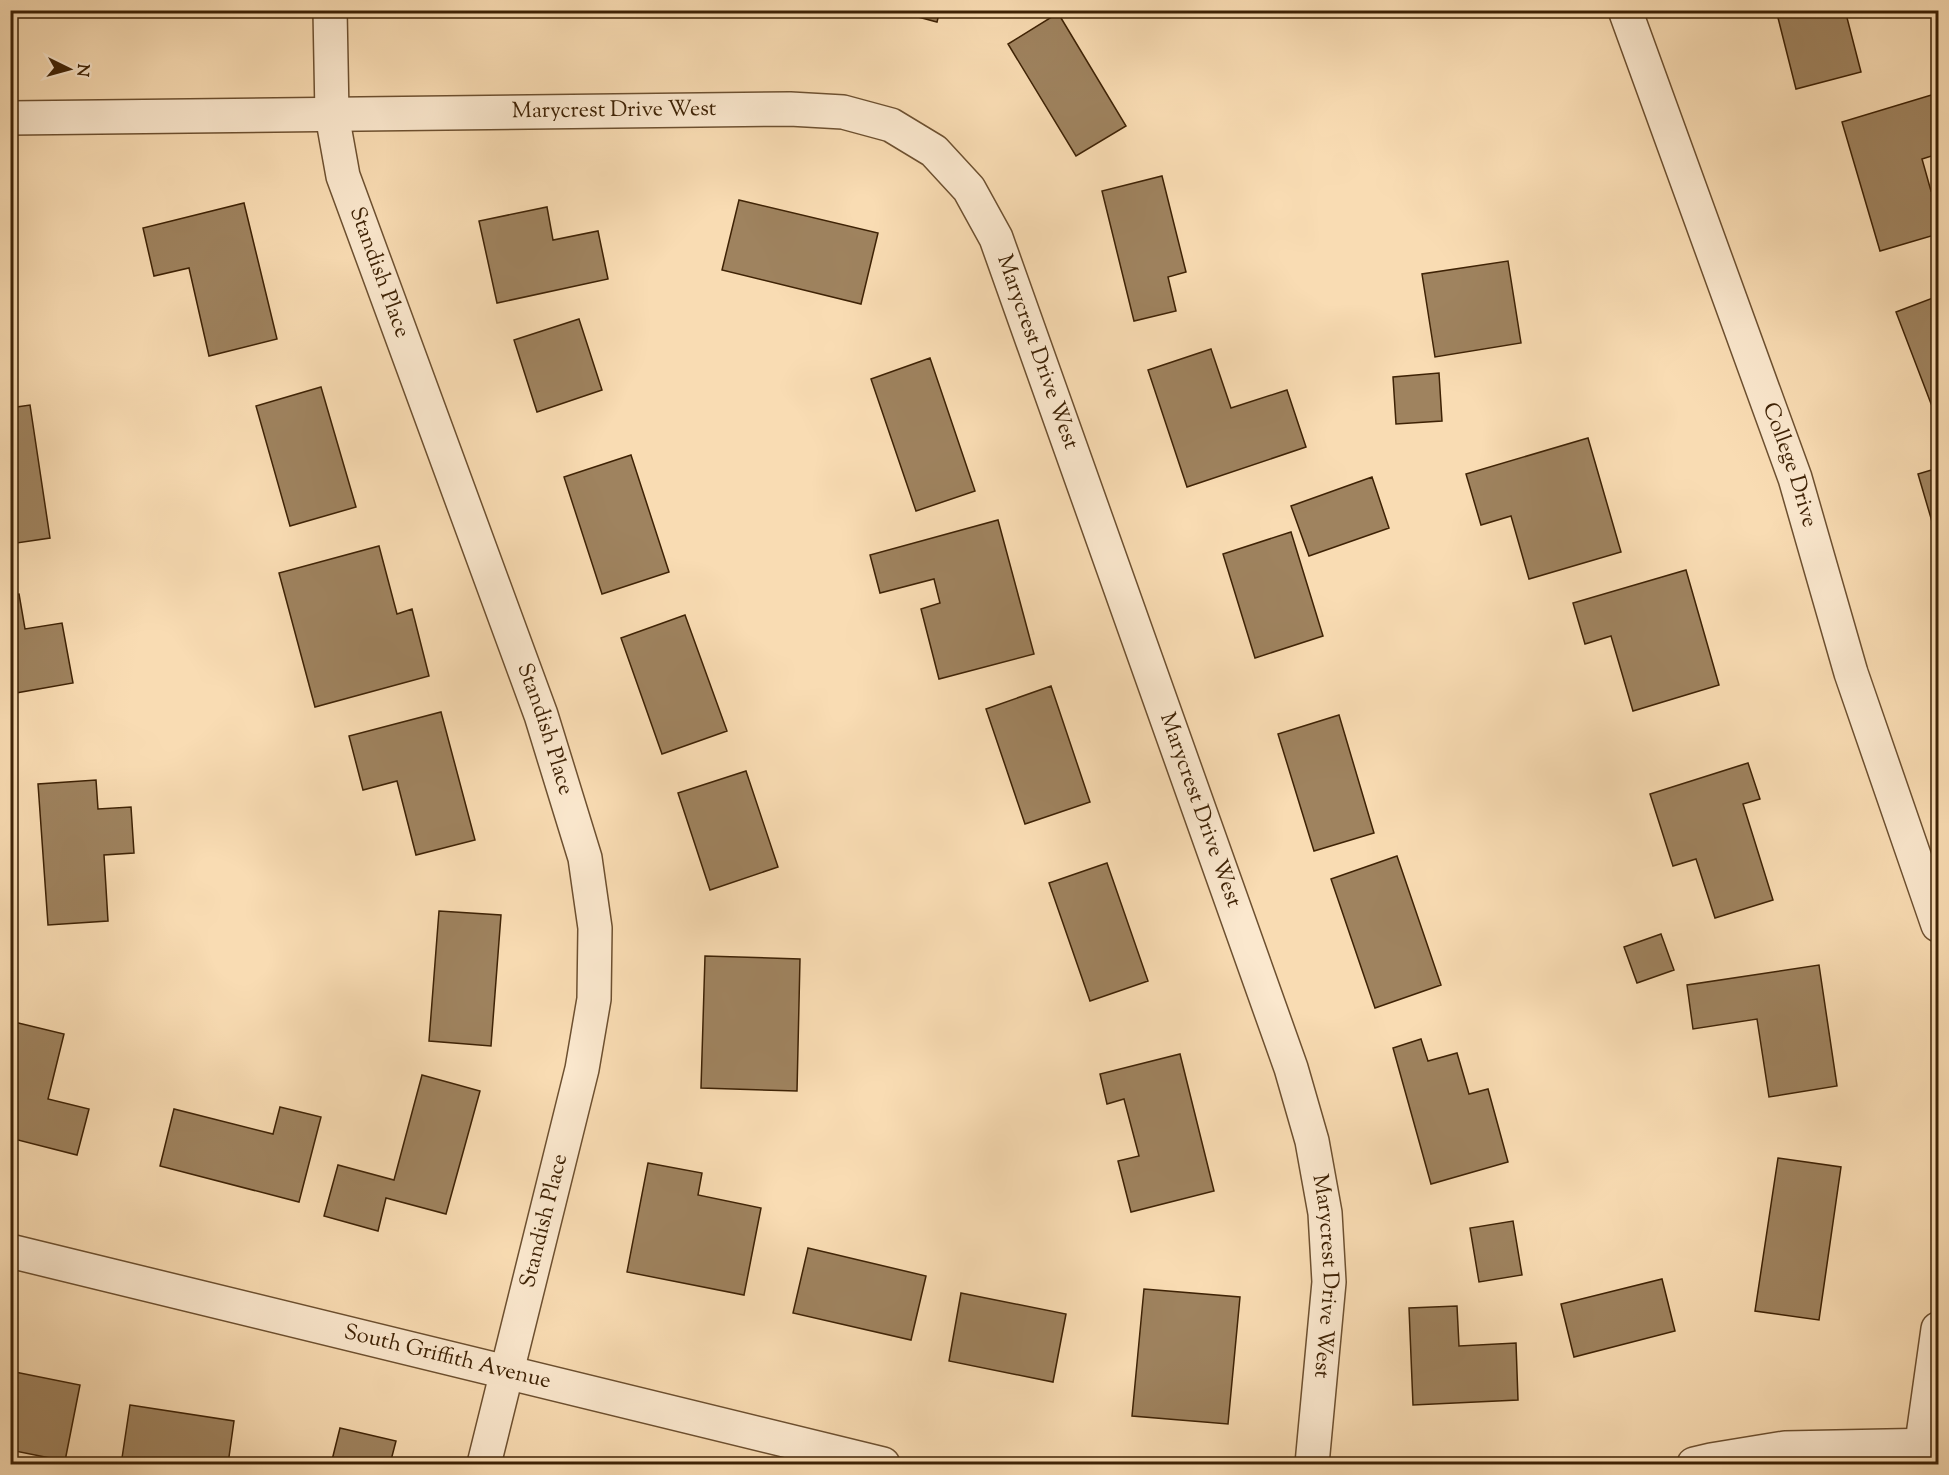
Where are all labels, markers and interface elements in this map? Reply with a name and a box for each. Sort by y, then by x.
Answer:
north arrow [39,39,99,99]
text: N [69,63,93,78]
street label: Marycrest Drive West [511,94,717,128]
street label: Standish Place [340,203,417,343]
street label: Marycrest Drive West [987,250,1086,454]
street label: College Drive [1753,398,1824,531]
street label: Standish Place [507,659,581,799]
street label: Marycrest Drive West [1150,708,1249,912]
street label: Standish Place [513,1151,577,1291]
street label: Marycrest Drive West [1302,1172,1345,1380]
street label: South Griffith Avenue [340,1317,554,1398]

